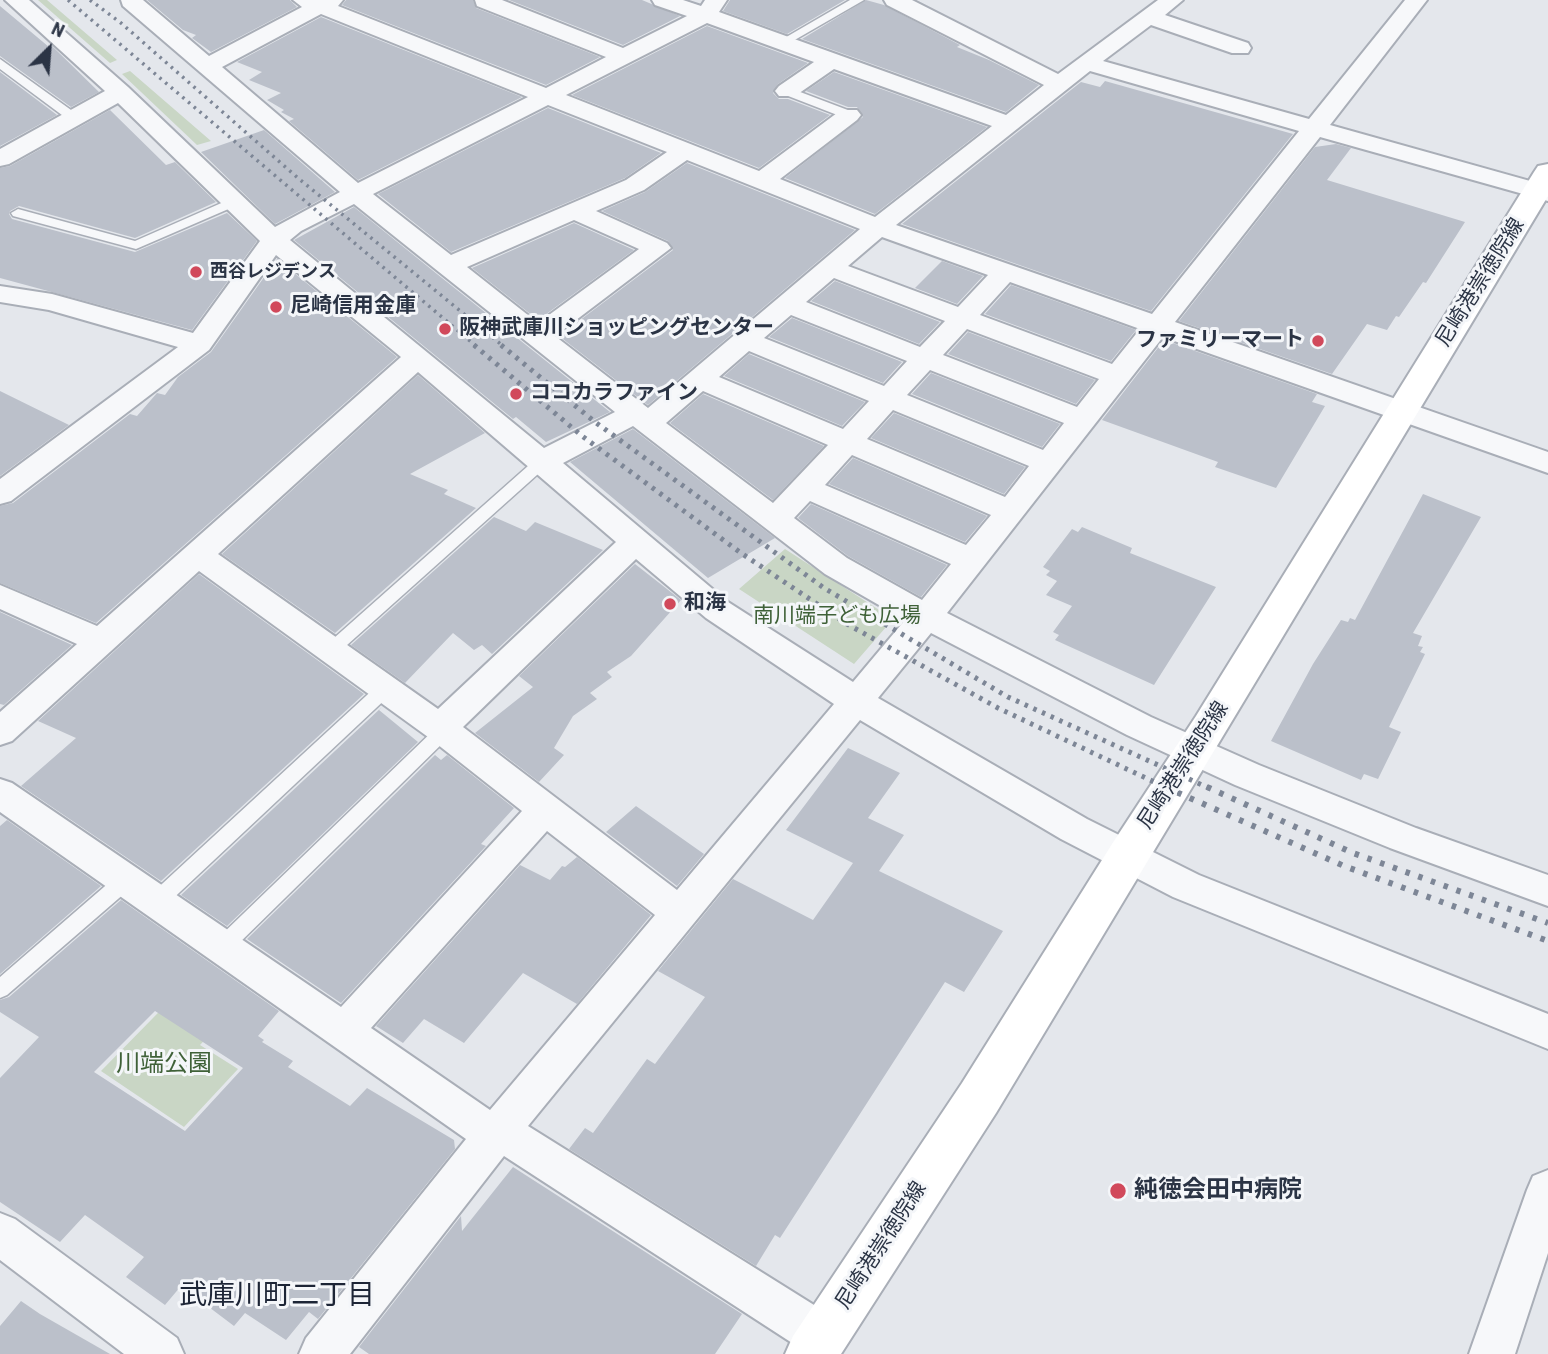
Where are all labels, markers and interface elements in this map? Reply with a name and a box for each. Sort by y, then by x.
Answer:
north arrow [14,14,84,84]
text: N [48,17,68,42]
street label: 尼崎港崇徳院線 [1431,214,1531,352]
place label: 西谷レジデンス [210,261,336,283]
marker: 西谷レジデンス [188,264,204,280]
place label: 尼崎信用金庫 [290,294,416,320]
marker: 尼崎信用金庫 [268,299,284,315]
place label: 阪神武庫川ショッピングセンター [459,316,774,342]
marker: 阪神武庫川ショッピングセンター [437,321,453,337]
place label: ファミリーマート [1136,328,1304,354]
marker: ファミリーマート [1310,333,1326,349]
place label: ココカラファイン [530,381,698,407]
marker: ココカラファイン [508,386,524,402]
place label: 和海 [684,591,726,617]
marker: 和海 [662,596,678,612]
park label: 南川端子ども広場 [753,604,921,630]
street label: 尼崎港崇徳院線 [1133,697,1235,835]
park label: 川端公園 [116,1051,212,1079]
street label: 尼崎港崇徳院線 [831,1177,933,1315]
place label: 純徳会田中病院 [1134,1177,1302,1205]
marker: 純徳会田中病院 [1108,1181,1128,1201]
district label: 武庫川町二丁目 [179,1280,375,1314]

